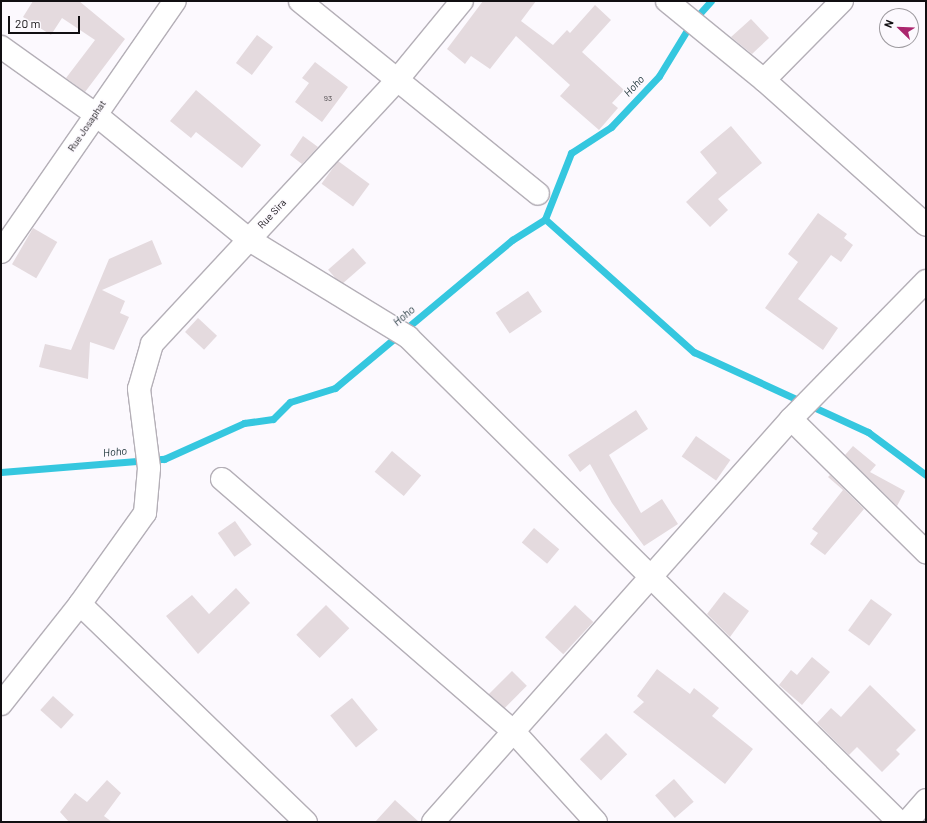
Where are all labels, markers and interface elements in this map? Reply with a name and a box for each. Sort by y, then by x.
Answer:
scale bar [10,8,82,34]
north arrow [879,8,919,48]
text: 20 m [15,16,41,30]
text: N [881,18,896,29]
water label: Hoho [621,73,647,99]
house number: 93 [324,94,332,104]
street label: Rue Josaphat [65,98,109,154]
street label: Rue Sira [255,197,289,231]
water label: Hoho [390,303,418,329]
water label: Hoho [102,444,128,460]

